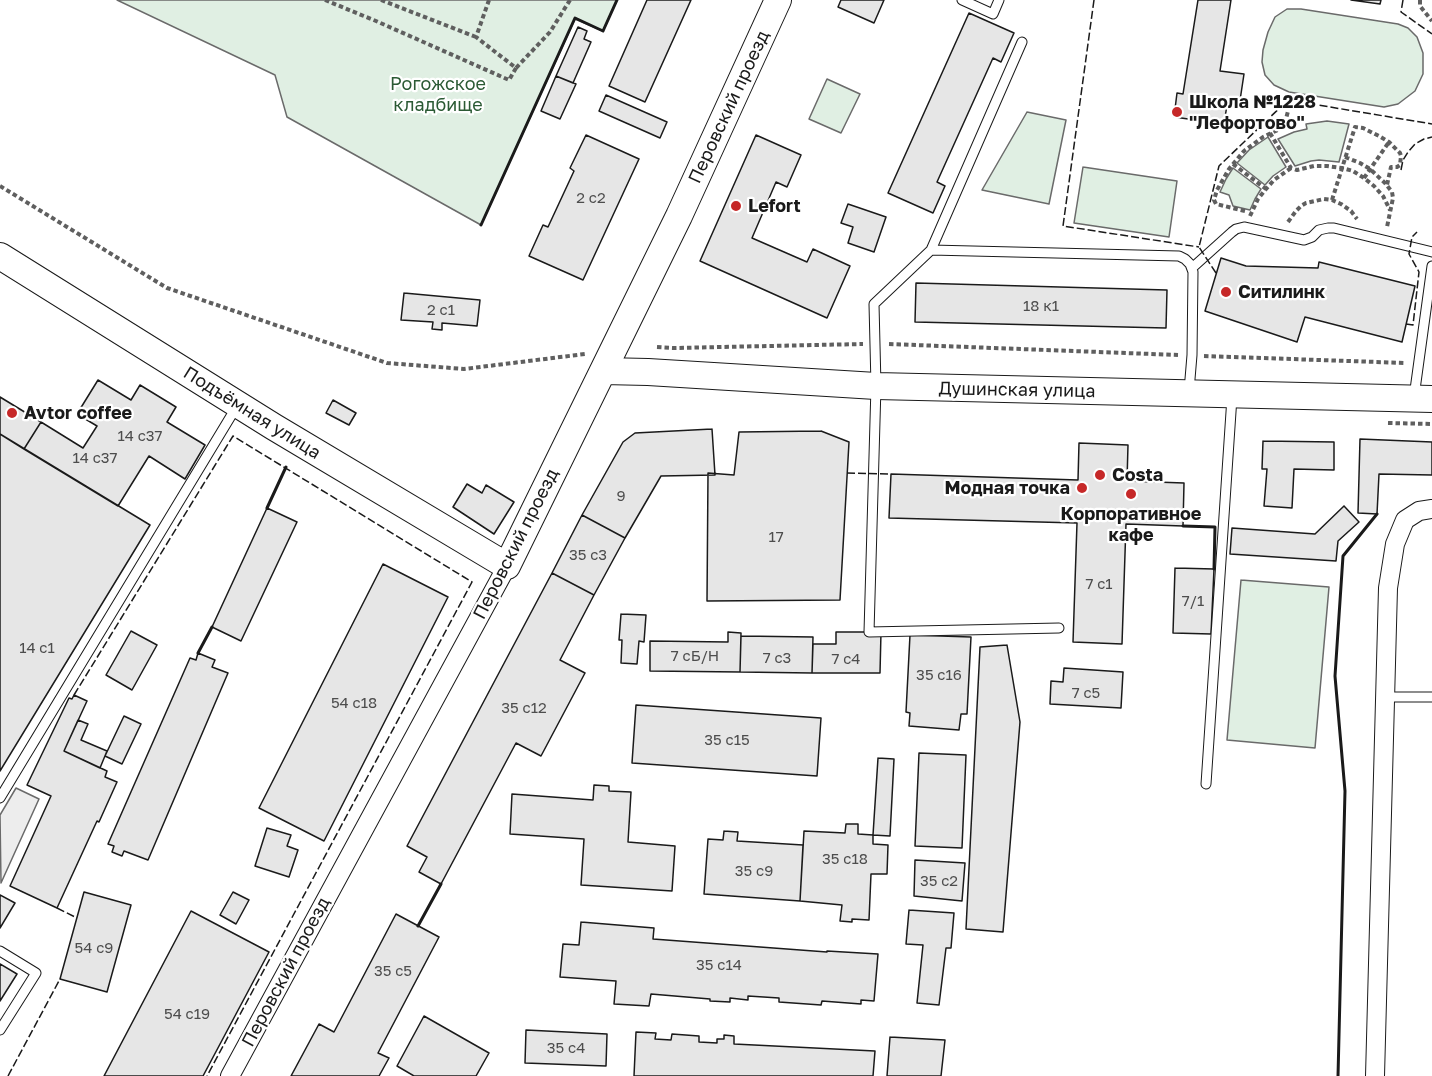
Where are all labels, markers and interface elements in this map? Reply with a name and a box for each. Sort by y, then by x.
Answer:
street label: Перовский проезд [684,27,774,187]
park label: Рогожское кладбище [390,73,486,116]
place label: Школа №1228 "Лефортово" [1189,91,1316,134]
marker: Школа №1228 "Лефортово" [1170,105,1184,119]
house number: 2 с2 [576,189,606,207]
place label: Lefort [748,195,801,217]
marker: Lefort [729,199,743,213]
place label: Ситилинк [1238,281,1325,303]
marker: Ситилинк [1219,285,1233,299]
house number: 18 к1 [1023,297,1059,315]
house number: 2 с1 [427,301,455,319]
street label: Подъёмная улица [179,362,325,464]
street label: Душинская улица [938,378,1096,402]
place label: Avtor coffee [24,402,132,424]
marker: Avtor coffee [5,406,19,420]
house number: 14 с37 [117,427,163,445]
house number: 14 c37 [72,449,118,467]
place label: Costa [1112,464,1163,486]
street label: Перовский проезд [469,465,563,623]
marker: Costa [1093,468,1107,482]
place label: Модная точка [945,477,1070,499]
marker: Модная точка [1075,481,1089,495]
house number: 9 [616,487,626,505]
marker: Корпоративное кафе [1124,487,1138,501]
place label: Корпоративное кафе [1061,503,1201,546]
house number: 17 [768,528,784,546]
house number: 35 с3 [569,546,607,564]
house number: 7 с1 [1085,575,1113,593]
house number: 7/1 [1182,592,1204,610]
house number: 14 с1 [19,639,55,657]
house number: 7 сБ/Н [671,647,719,665]
house number: 7 с3 [763,649,791,667]
house number: 7 с4 [831,650,861,668]
house number: 35 с16 [916,666,962,684]
house number: 7 с5 [1072,684,1100,702]
house number: 54 с18 [331,694,377,712]
house number: 35 с12 [501,699,547,717]
house number: 35 с15 [704,731,750,749]
house number: 35 с18 [822,850,868,868]
house number: 35 с9 [735,862,773,880]
house number: 35 с2 [920,872,958,890]
street label: Перовский проезд [237,894,335,1050]
house number: 54 с9 [75,939,113,957]
house number: 35 с14 [696,956,742,974]
house number: 35 с5 [374,962,412,980]
house number: 54 с19 [164,1005,210,1023]
house number: 35 с4 [547,1039,585,1057]

